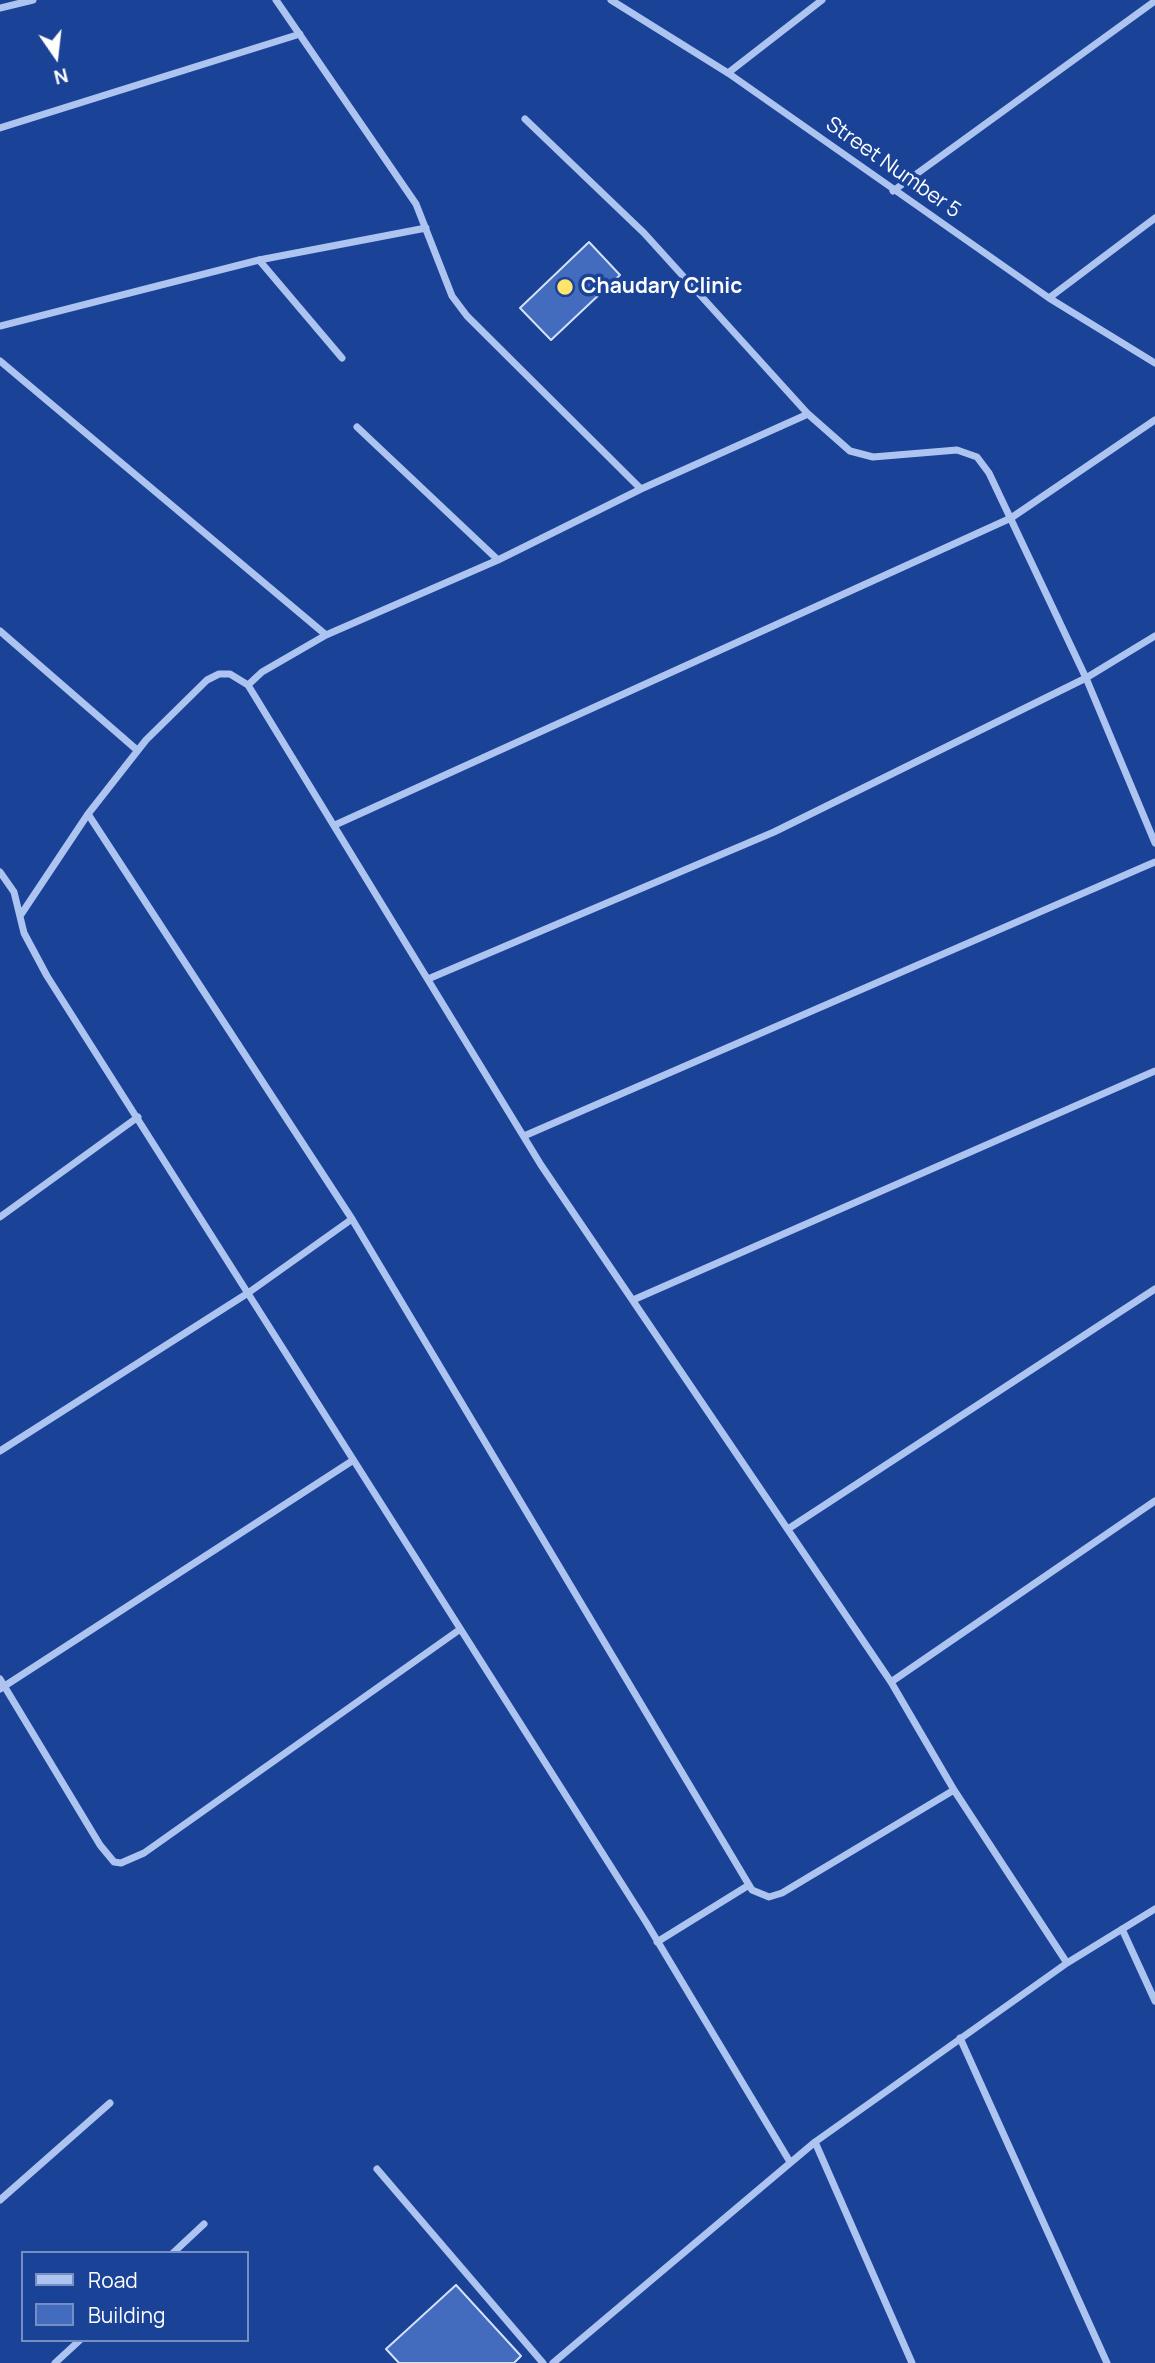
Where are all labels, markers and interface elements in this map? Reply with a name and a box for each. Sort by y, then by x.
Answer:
north arrow [21,21,91,91]
text: N [51,62,71,91]
street label: Street Number 5 [821,112,965,224]
place label: Chaudary Clinic [581,274,742,300]
marker: Chaudary Clinic [555,277,575,297]
legend [21,2251,248,2342]
text: Road [88,2266,138,2294]
text: Building [88,2301,165,2329]

